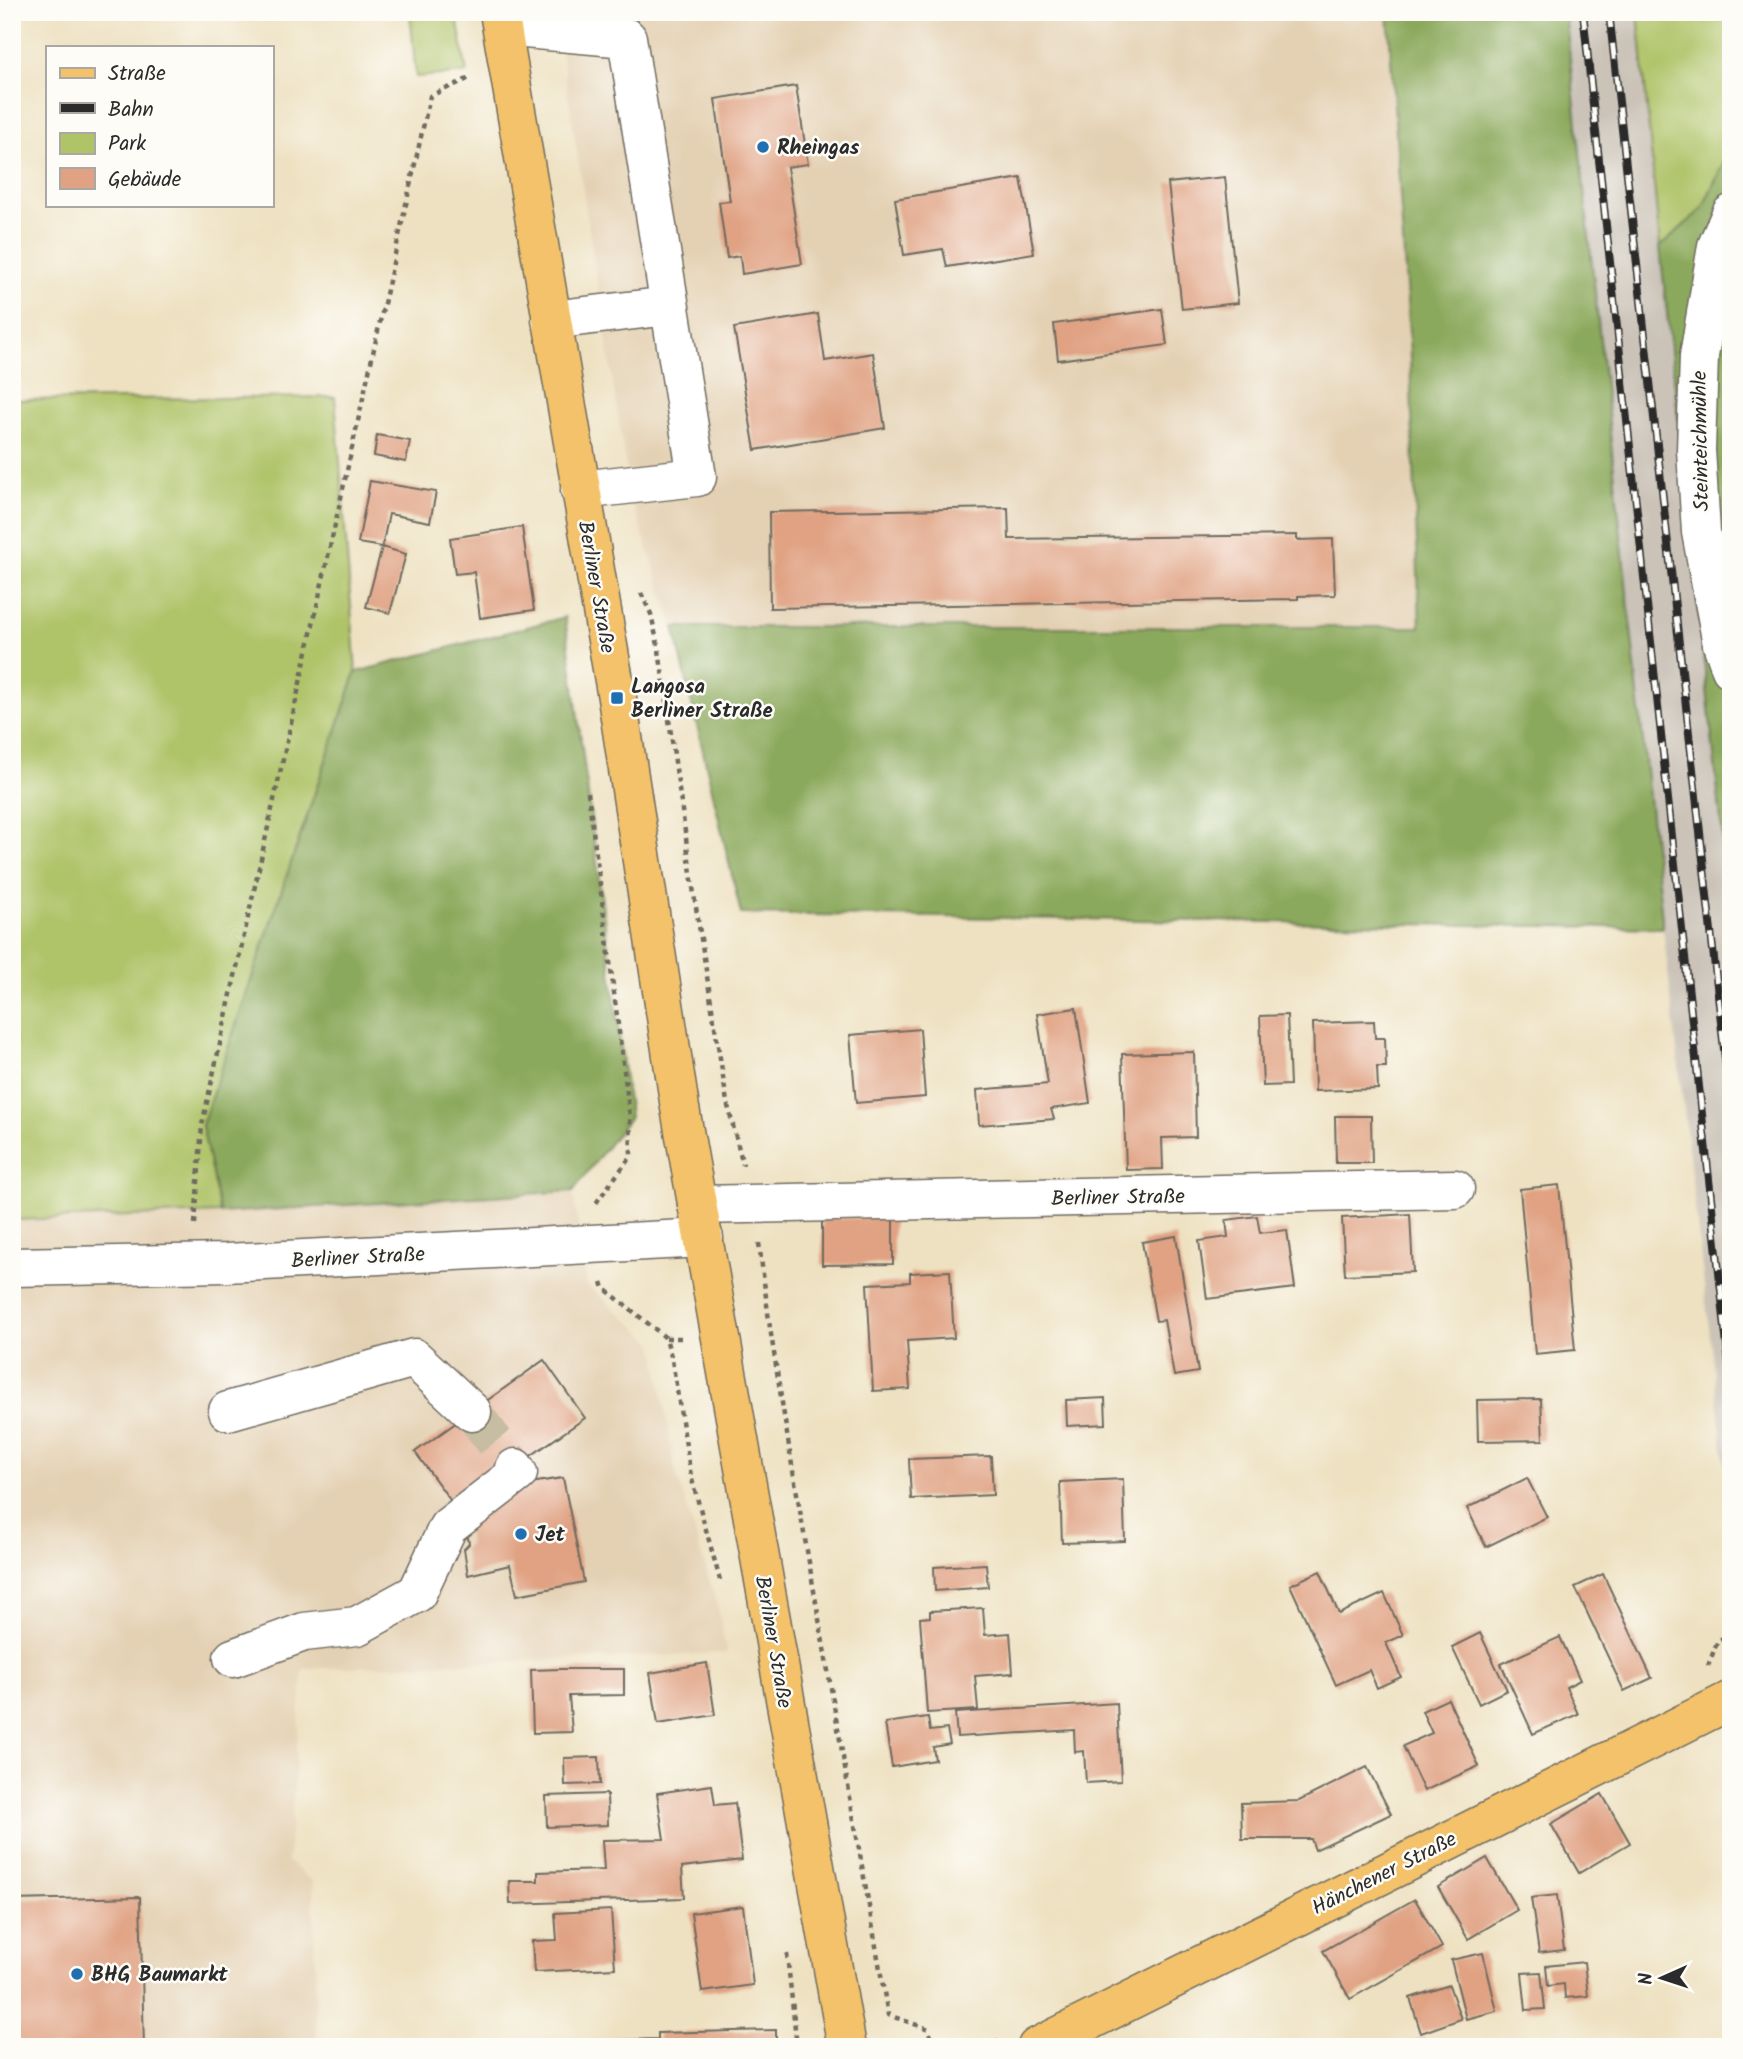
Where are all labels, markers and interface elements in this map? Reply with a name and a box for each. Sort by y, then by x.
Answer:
legend [46,46,273,206]
text: Straße [108,58,166,91]
text: Bahn [108,94,154,127]
text: Park [108,128,146,161]
place label: Rheingas [777,132,860,165]
marker: Rheingas [755,139,771,155]
text: Gebäude [108,164,182,197]
street label: Steinteichmühle [1684,370,1719,512]
street label: Berliner Straße [568,519,623,657]
place label: Langosa Berliner Straße [631,671,773,728]
marker: Langosa Berliner Straße [609,690,625,706]
street label: Berliner Straße [1051,1181,1186,1216]
street label: Berliner Straße [290,1238,426,1278]
place label: Jet [535,1519,565,1552]
marker: Jet [513,1526,529,1542]
street label: Berliner Straße [745,1574,800,1712]
street label: Hänchener Straße [1306,1823,1464,1925]
north arrow [1628,1944,1698,2014]
place label: BHG Baumarkt [91,1959,228,1992]
marker: BHG Baumarkt [69,1966,85,1982]
text: N [1632,1972,1662,1986]

